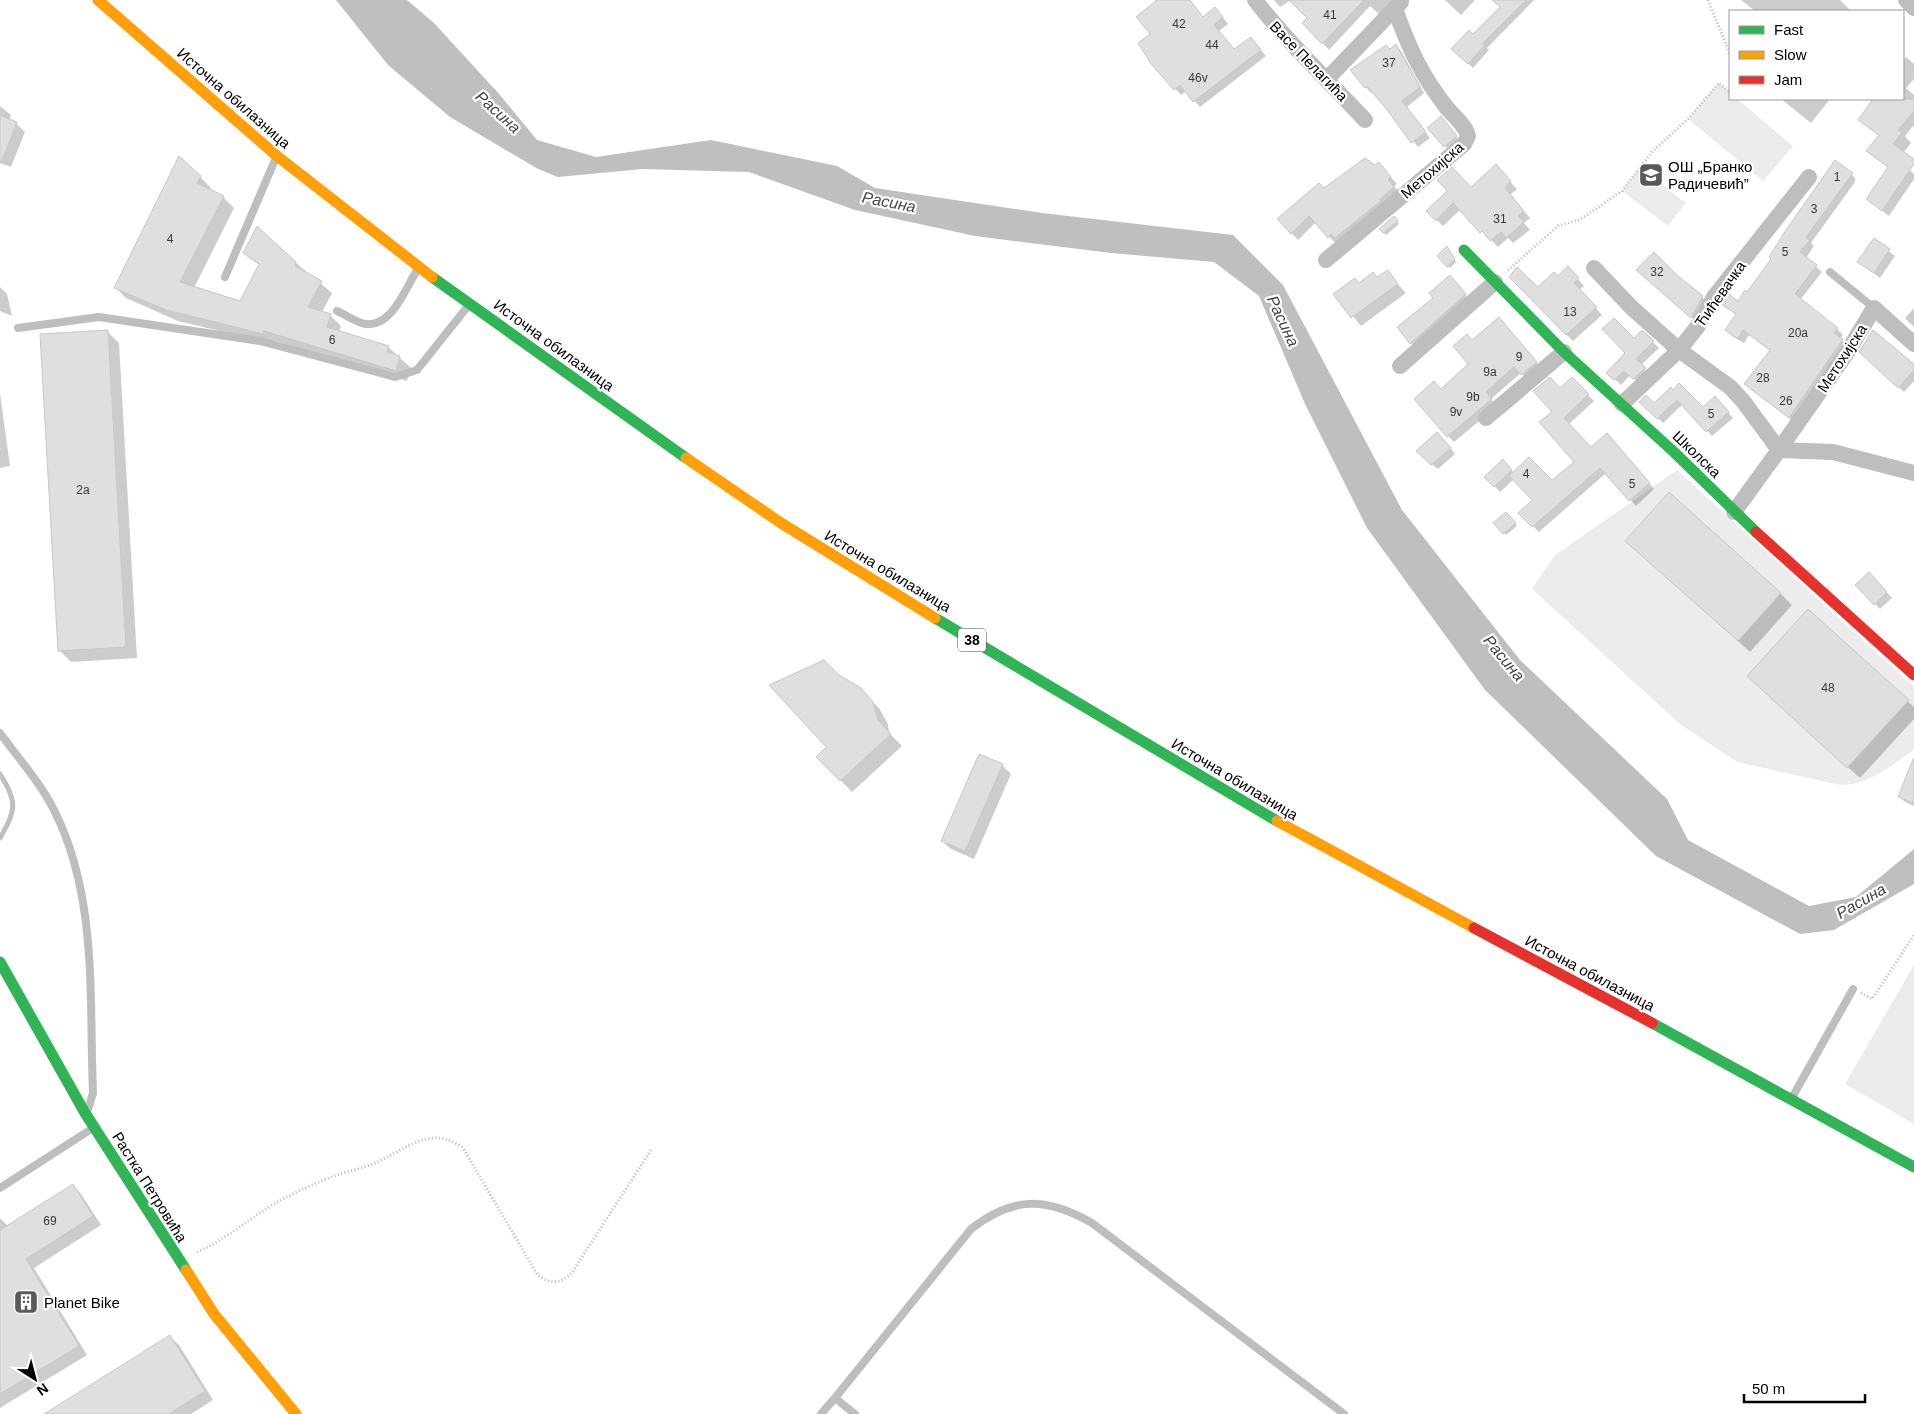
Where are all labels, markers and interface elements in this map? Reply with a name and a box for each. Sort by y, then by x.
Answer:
house number: 41 [1323,8,1337,22]
legend [1729,10,1904,100]
house number: 42 [1172,17,1186,31]
street label: Васе Пелагића [1267,17,1352,105]
text: Fast [1774,21,1804,38]
house number: 44 [1205,38,1219,52]
street label: Источна обилазница [174,44,295,152]
text: Slow [1774,46,1807,63]
house number: 37 [1382,56,1396,70]
house number: 46v [1188,71,1208,85]
text: Jam [1774,71,1802,88]
water label: Расина [472,88,524,137]
street label: Метохијска [1397,138,1467,202]
place label: ОШ „Бранко Радичевић” [1668,158,1752,192]
school or university icon: ОШ „Бранко Радичевић” [1638,162,1664,188]
house number: 1 [1834,170,1841,184]
water label: Расина [861,188,917,216]
house number: 3 [1811,202,1818,216]
house number: 31 [1493,212,1507,226]
house number: 4 [167,232,174,246]
house number: 5 [1782,245,1789,259]
street label: Ћићевачка [1691,257,1749,330]
house number: 32 [1650,265,1664,279]
water label: Расина [1264,293,1302,349]
street label: Источна обилазница [491,296,618,395]
house number: 13 [1563,305,1577,319]
street label: Метохијска [1814,320,1871,395]
house number: 20a [1788,326,1808,340]
house number: 6 [329,333,336,347]
house number: 9 [1516,350,1523,364]
house number: 9a [1483,365,1497,379]
house number: 28 [1756,371,1770,385]
house number: 9b [1466,390,1480,404]
house number: 26 [1779,394,1793,408]
house number: 9v [1450,405,1462,419]
house number: 5 [1708,407,1715,421]
street label: Школска [1670,427,1725,481]
house number: 4 [1523,467,1530,481]
house number: 5 [1629,477,1636,491]
house number: 2a [76,483,90,497]
street label: Источна обилазница [822,527,955,616]
road number: 38 [958,628,986,652]
water label: Расина [1480,632,1528,684]
house number: 48 [1821,681,1835,695]
street label: Источна обилазница [1169,735,1302,824]
water label: Расина [1833,880,1889,922]
street label: Источна обилазница [1522,932,1658,1015]
street label: Растка Петровића [109,1129,191,1246]
house number: 69 [43,1214,57,1228]
building icon: Planet Bike [13,1289,39,1315]
place label: Planet Bike [44,1294,120,1311]
north arrow [10,1354,60,1404]
scale bar [1744,1372,1865,1404]
text: N [34,1380,51,1399]
text: 50 m [1752,1380,1785,1397]

